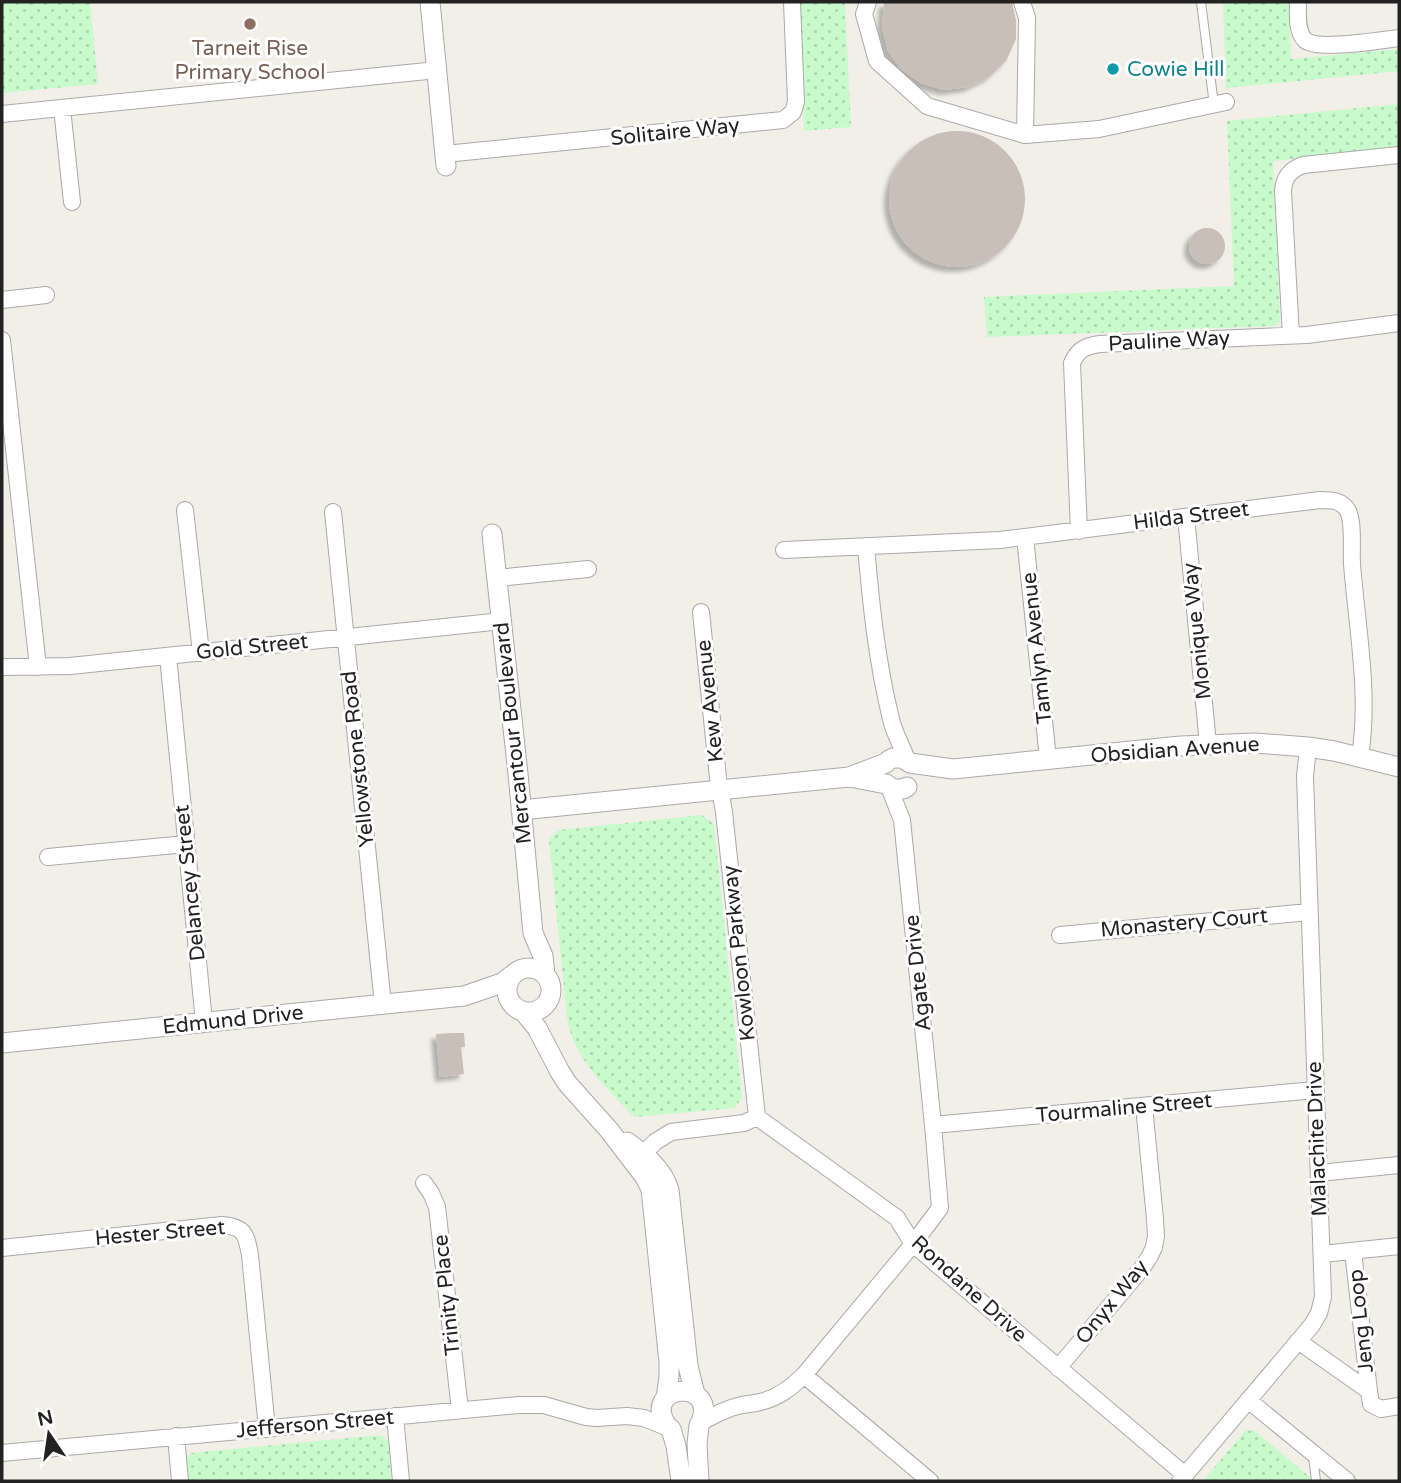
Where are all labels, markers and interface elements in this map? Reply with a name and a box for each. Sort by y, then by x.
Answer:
marker: Tarneit Rise Primary School [242,16,258,32]
place label: Tarneit Rise Primary School [175,36,325,85]
place label: Cowie Hill [1127,57,1224,82]
marker: Cowie Hill [1105,61,1121,77]
street label: Solitaire Way [609,113,741,151]
street label: Pauline Way [1107,325,1231,357]
street label: Hilda Street [1132,496,1250,536]
street label: Monique Way [1177,561,1217,701]
street label: Tamlyn Avenue [1017,571,1057,725]
street label: Mercantour Boulevard [489,621,537,845]
street label: Gold Street [195,629,309,665]
street label: Kew Avenue [691,638,729,764]
street label: Yellowstone Road [336,670,380,848]
street label: Obsidian Avenue [1090,732,1260,768]
street label: Delancey Street [169,804,211,962]
street label: Kowloon Parkway [717,864,761,1042]
street label: Monastery Court [1099,903,1269,943]
street label: Agate Drive [899,913,937,1033]
street label: Edmund Drive [161,1000,305,1040]
street label: Malachite Drive [1302,1061,1332,1217]
street label: Tourmaline Street [1035,1088,1213,1128]
street label: Hester Street [94,1215,226,1251]
street label: Rondane Drive [906,1230,1032,1348]
street label: Trinity Place [428,1233,466,1357]
street label: Onyx Way [1070,1255,1154,1349]
street label: Jeng Loop [1343,1268,1379,1374]
north arrow [14,1399,84,1469]
street label: Jefferson Street [235,1405,395,1443]
text: N [35,1406,55,1431]

